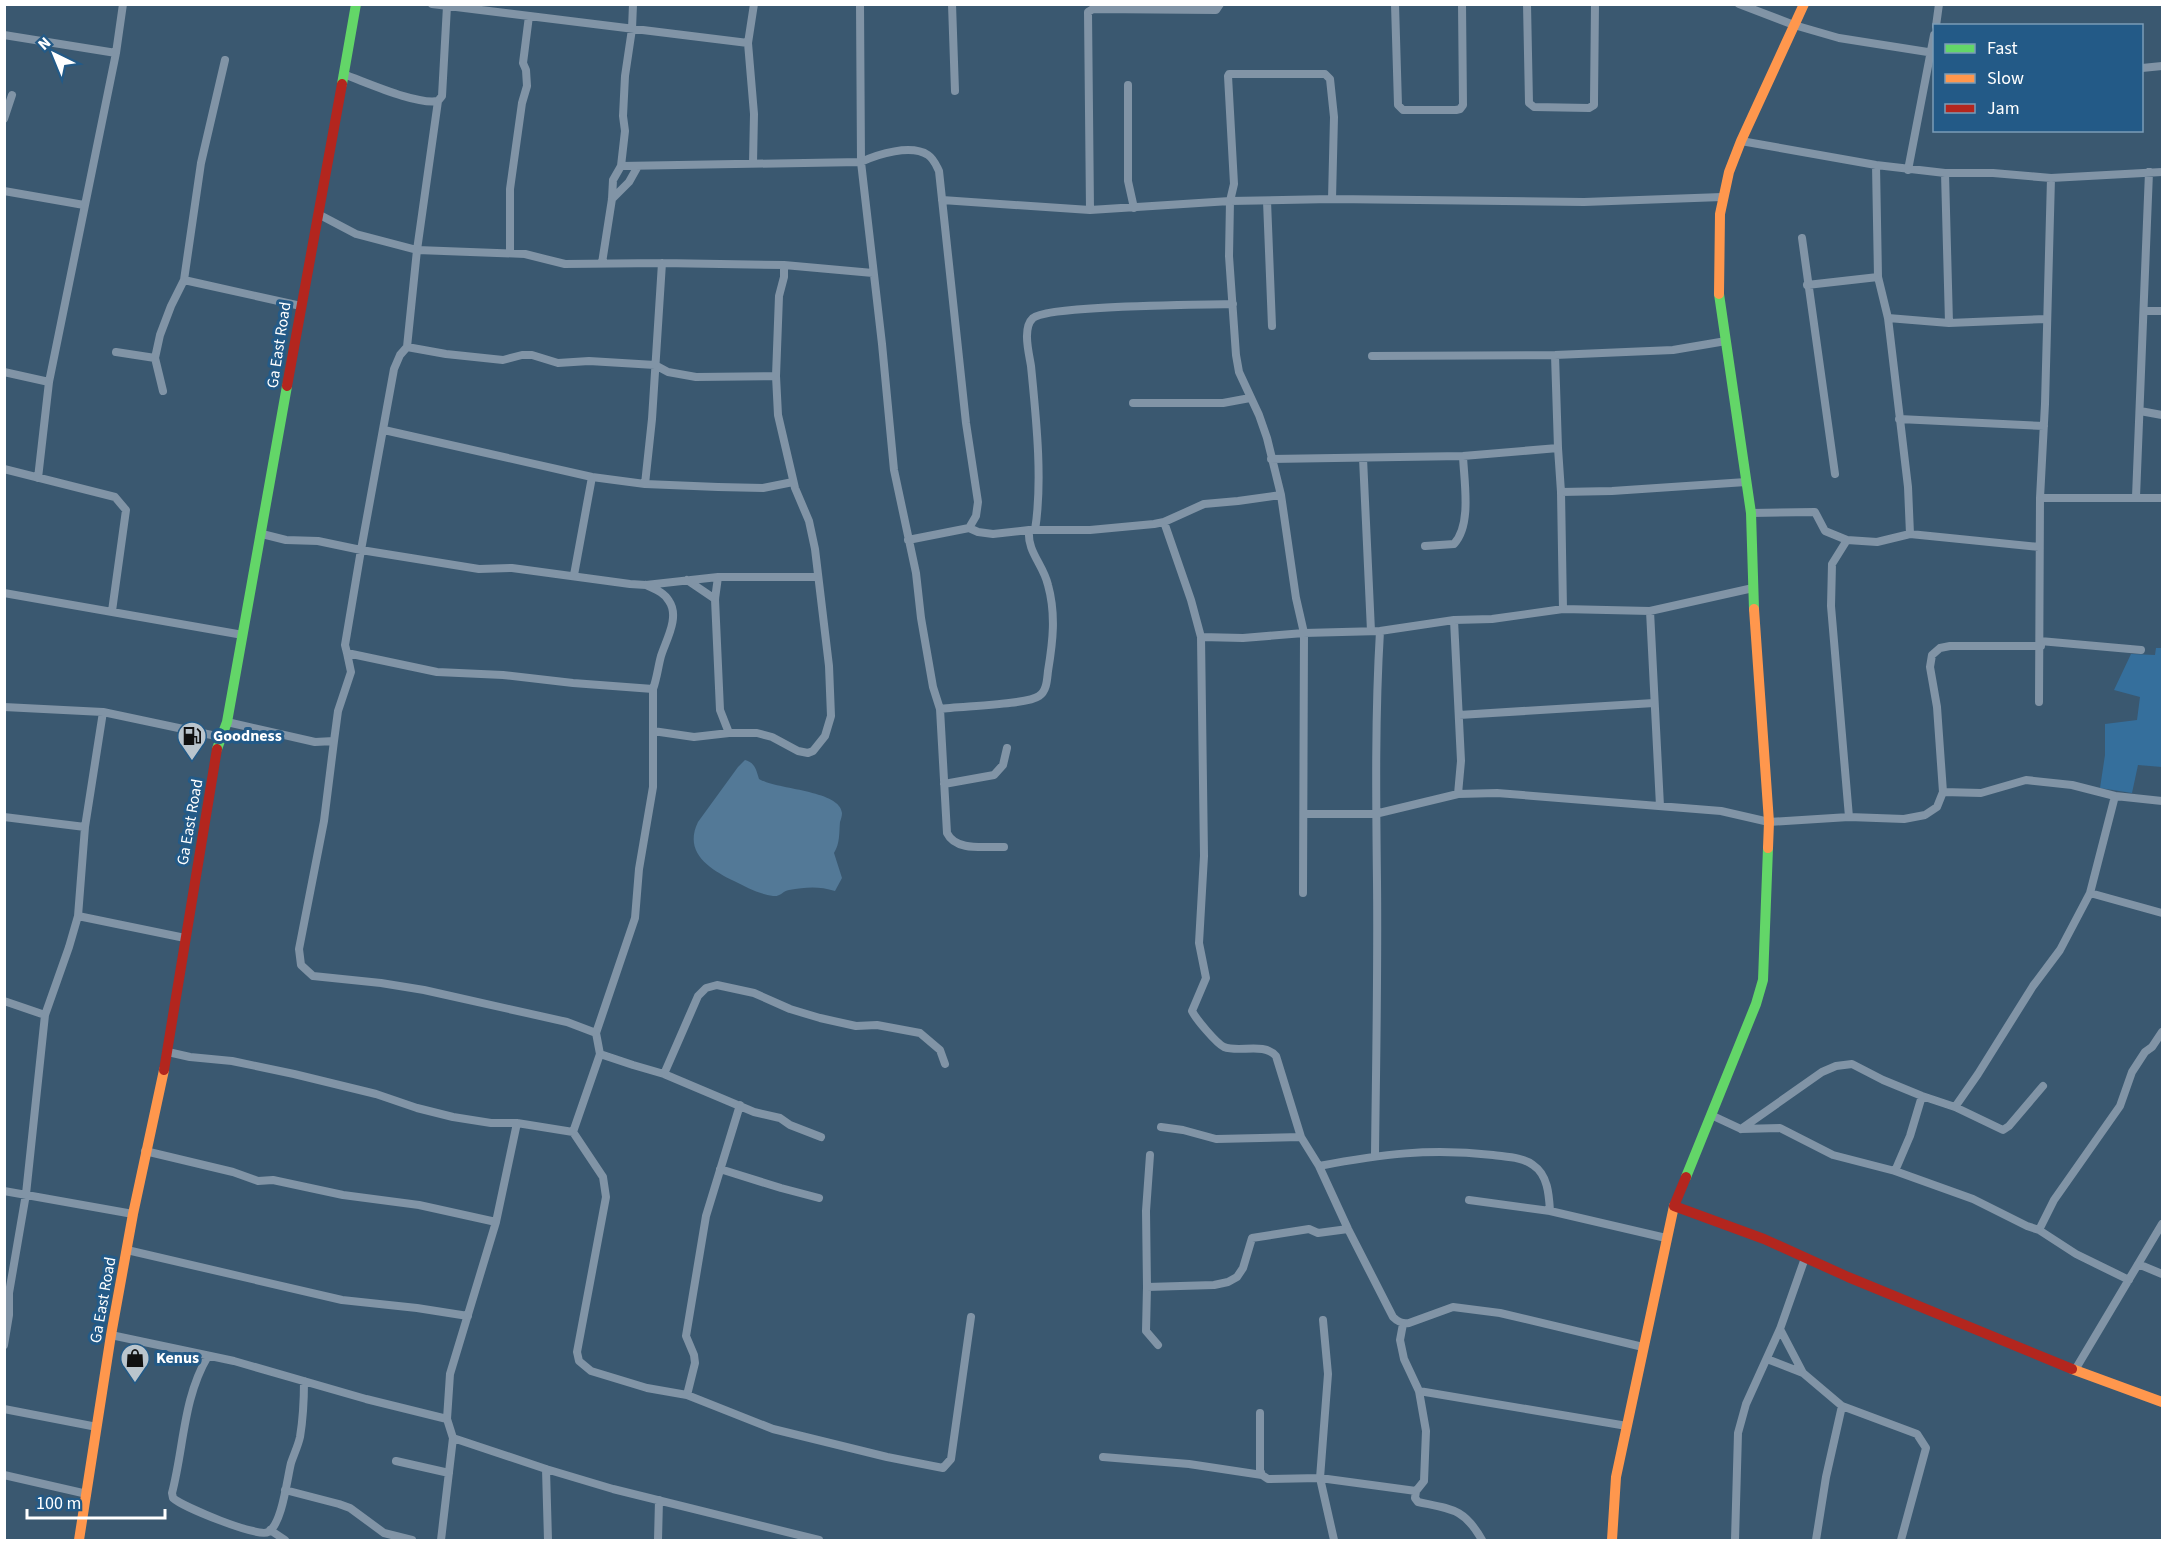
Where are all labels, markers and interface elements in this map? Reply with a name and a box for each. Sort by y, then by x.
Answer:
north arrow [24,24,84,84]
legend [1933,24,2143,132]
text: N [33,32,56,55]
text: Fast [1987,36,2018,61]
text: Slow [1987,66,2024,91]
text: Jam [1987,96,2020,121]
street label: Ga East Road [261,300,297,390]
fuel station icon: Goodness [176,720,208,762]
place label: Goodness [213,725,282,747]
street label: Ga East Road [172,777,208,867]
street label: Ga East Road [85,1255,121,1345]
shop icon: Kenus [119,1342,151,1384]
place label: Kenus [156,1347,199,1369]
scale bar [27,1482,165,1520]
text: 100 m [36,1491,81,1516]

